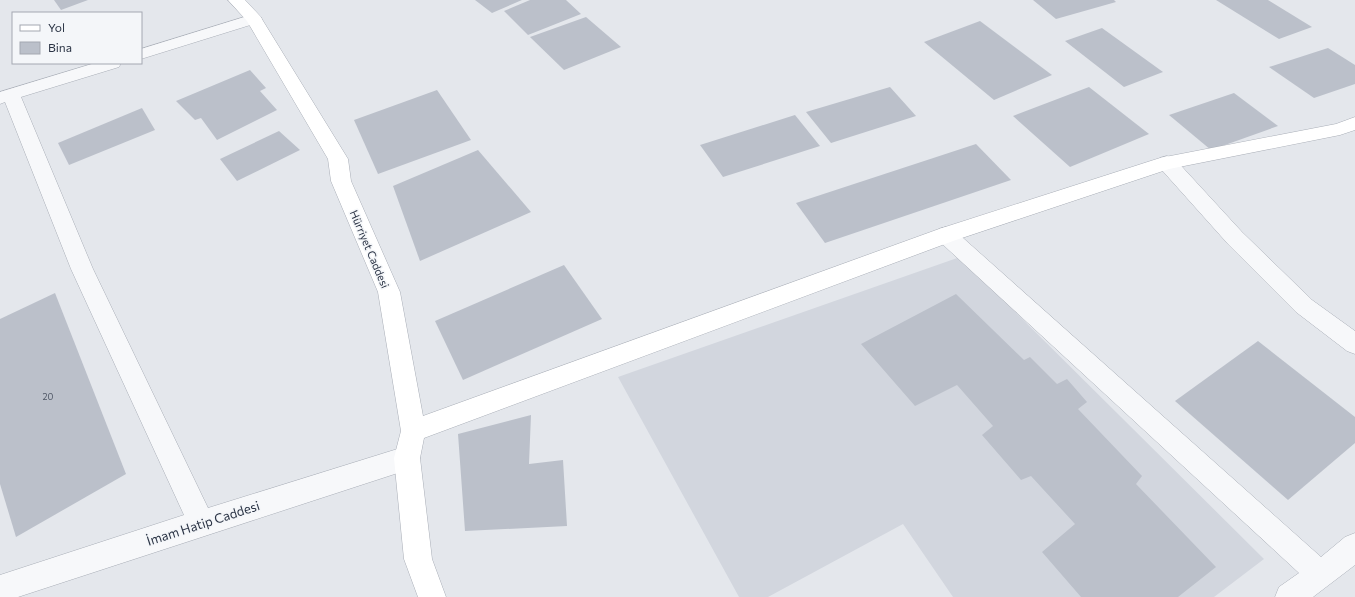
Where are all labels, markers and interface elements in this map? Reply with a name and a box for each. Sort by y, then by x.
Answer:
legend [12,12,142,64]
text: Yol [48,20,65,34]
text: Bina [48,40,72,54]
street label: Hürriyet Caddesi [348,208,392,290]
house number: 20 [43,391,54,402]
street label: İmam Hatip Caddesi [144,497,262,549]

